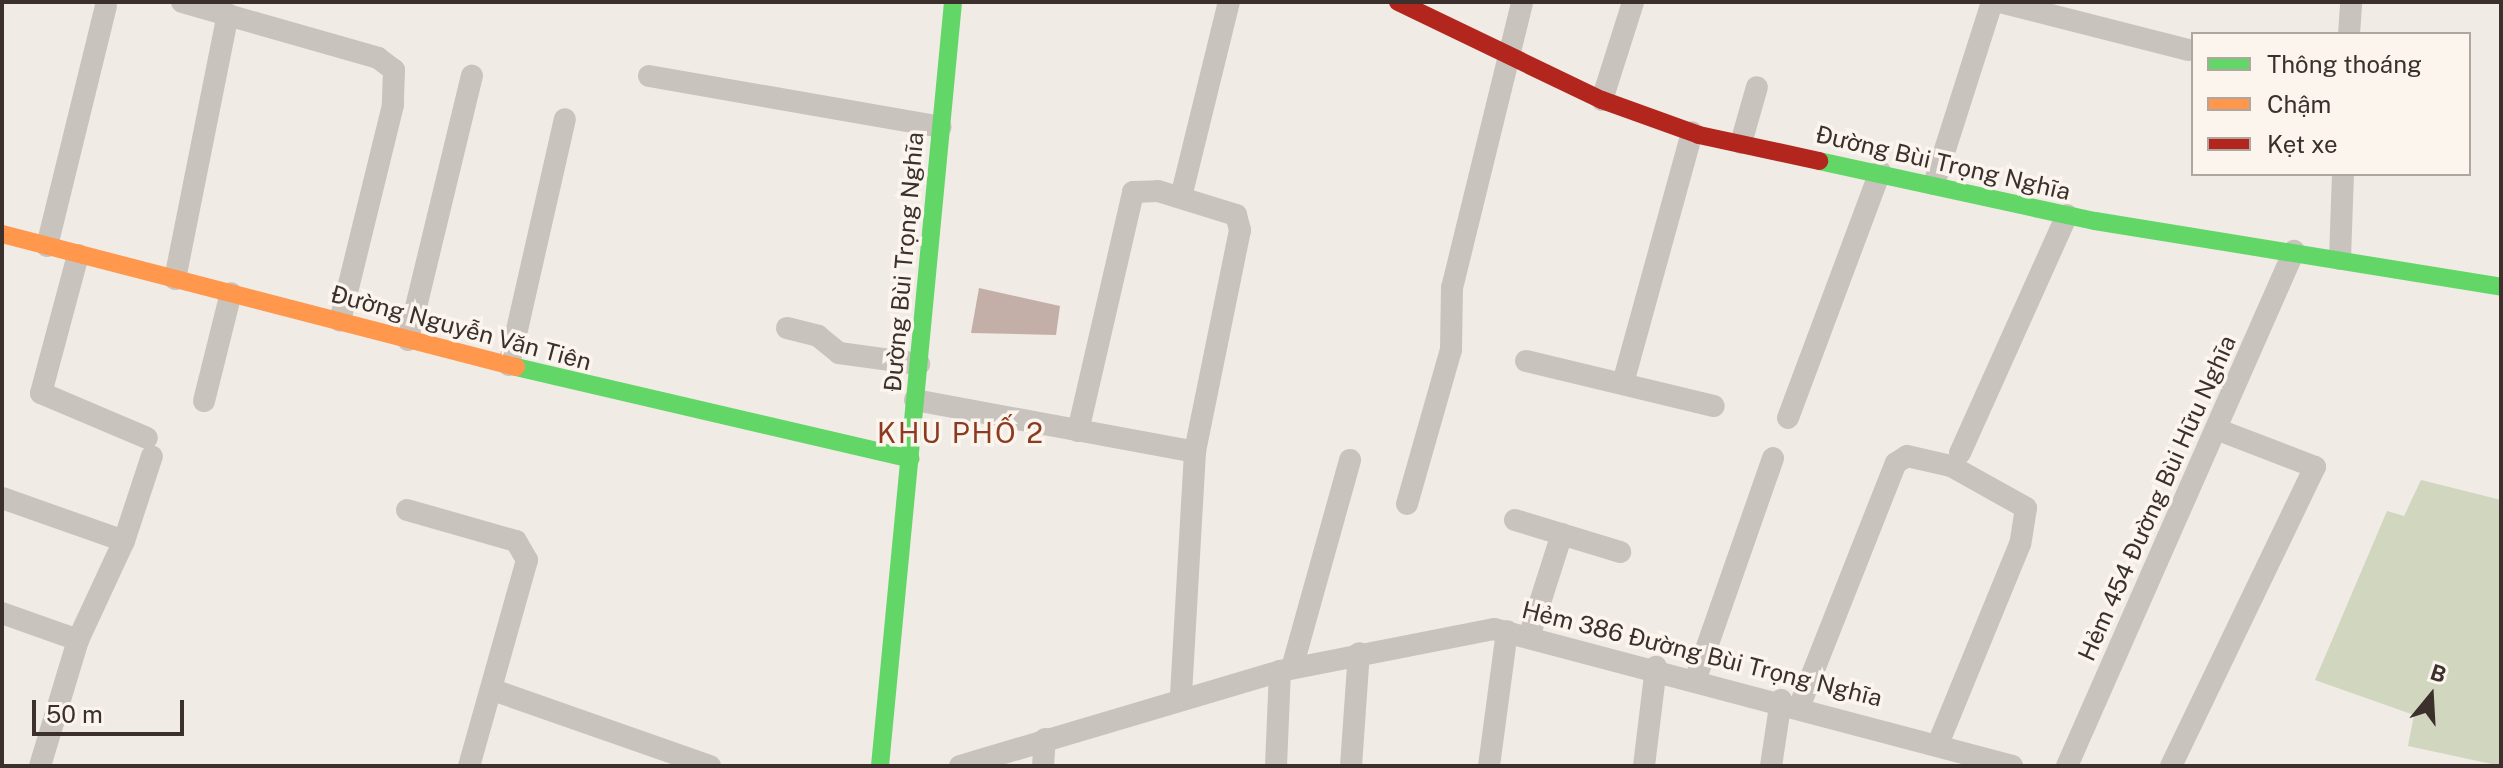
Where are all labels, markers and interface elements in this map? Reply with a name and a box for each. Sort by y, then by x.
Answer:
legend [2191,32,2471,176]
text: Thông thoáng [2267,50,2422,78]
text: Chậm [2267,90,2331,118]
street label: Đường Bùi Trọng Nghĩa [1813,120,2073,206]
text: Kẹt xe [2267,130,2338,158]
street label: Đường Bùi Trọng Nghĩa [878,131,930,393]
street label: Đường Nguyễn Văn Tiên [327,279,595,377]
street label: Hẻm 454 Đường Bùi Hữu Nghĩa [2072,331,2242,665]
district label: KHU PHỐ 2 [877,416,1045,450]
street label: Hẻm 386 Đường Bùi Trọng Nghĩa [1519,595,1885,713]
north arrow [2391,656,2471,736]
text: B [2427,658,2450,688]
scale bar [36,684,188,734]
text: 50 m [46,700,103,728]

